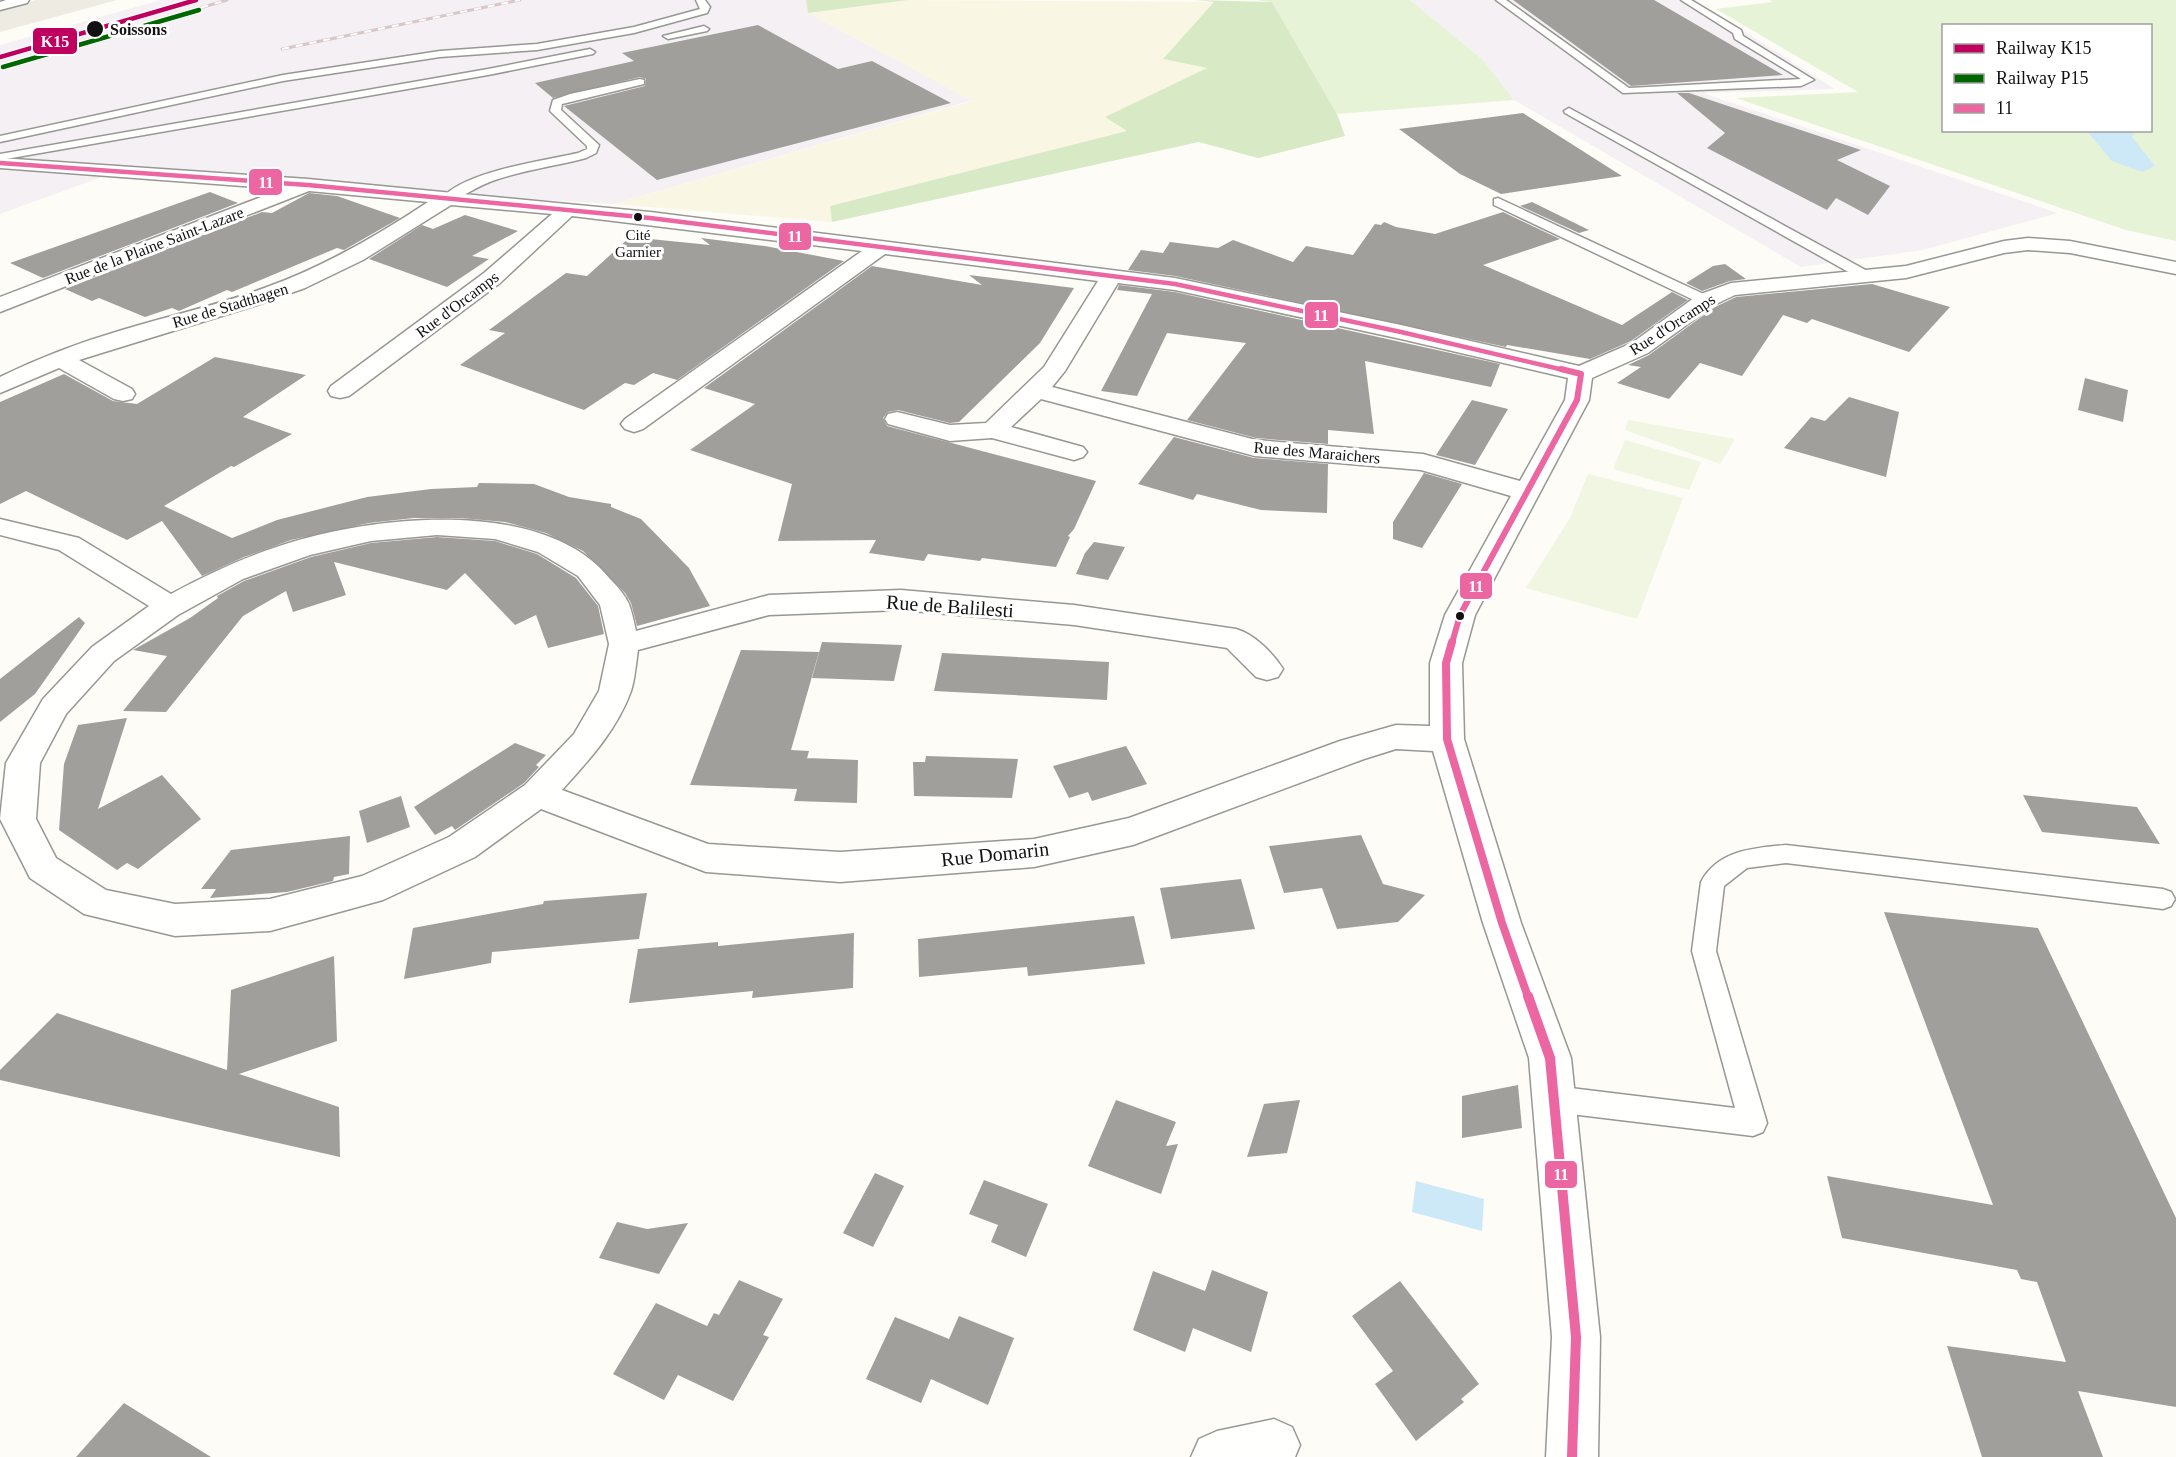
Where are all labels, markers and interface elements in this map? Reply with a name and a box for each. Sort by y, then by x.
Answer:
marker: Soissons [85,19,105,39]
place label: Soissons [110,21,167,38]
legend [1942,24,2152,132]
line badge: K15 [32,27,78,55]
text: K15 [41,33,69,50]
text: Railway K15 [1996,38,2091,58]
text: Railway P15 [1996,68,2089,88]
text: 11 [1996,98,2013,118]
line badge: 11 [248,168,283,196]
text: 11 [258,174,274,191]
street label: Rue de la Plaine Saint-Lazare [62,203,246,287]
marker: Cité Garnier [632,211,644,223]
line badge: 11 [778,222,812,251]
place label: Cité Garnier [615,227,661,260]
text: 11 [787,228,803,245]
street label: Rue d'Orcamps [413,268,502,342]
street label: Rue de Stadthagen [170,280,290,332]
street label: Rue d'Orcamps [1626,290,1719,359]
line badge: 11 [1304,301,1339,329]
text: 11 [1313,307,1329,324]
street label: Rue des Maraichers [1253,438,1381,467]
line badge: 11 [1459,572,1493,600]
text: 11 [1468,578,1484,595]
street label: Rue de Balilesti [886,591,1015,621]
unlabelled marker [1454,610,1466,622]
street label: Rue Domarin [940,837,1050,871]
line badge: 11 [1544,1160,1578,1189]
text: 11 [1553,1166,1569,1183]

